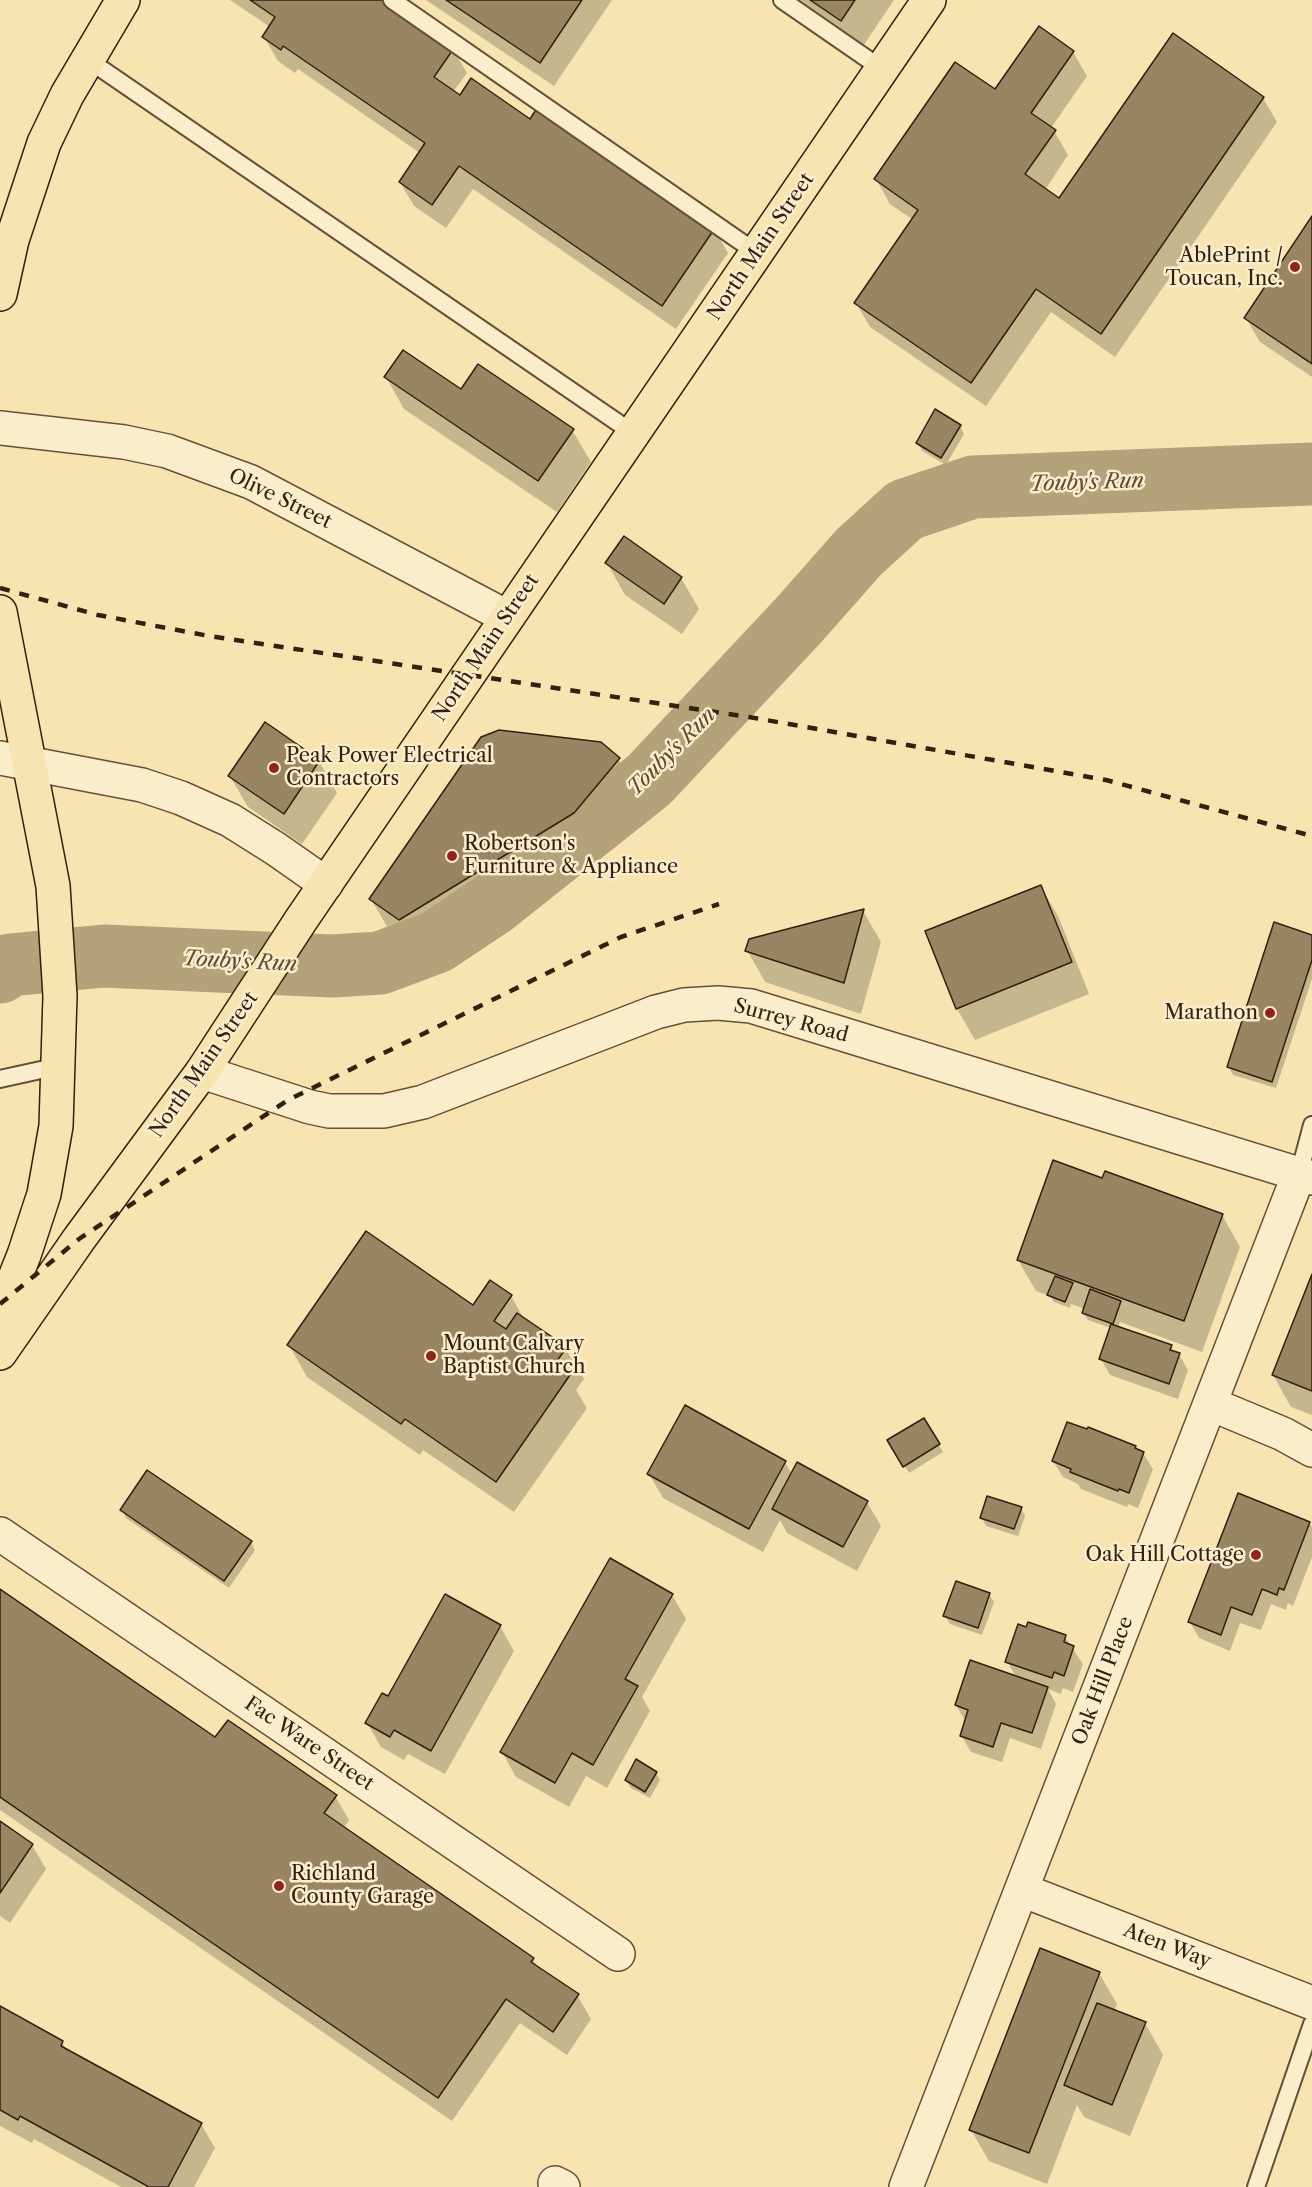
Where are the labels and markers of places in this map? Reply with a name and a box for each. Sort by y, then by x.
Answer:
place label: AblePrint / Toucan, Inc. [1165,244,1283,291]
marker: AblePrint / Toucan, Inc. [1288,260,1302,274]
place label: Peak Power Electrical Contractors [286,744,493,791]
marker: Peak Power Electrical Contractors [267,761,281,775]
place label: Robertson's Furniture & Appliance [464,832,678,879]
marker: Robertson's Furniture & Appliance [445,849,459,863]
place label: Marathon [1164,1001,1258,1025]
marker: Marathon [1263,1006,1277,1020]
place label: Mount Calvary Baptist Church [443,1332,585,1379]
marker: Mount Calvary Baptist Church [424,1349,438,1363]
place label: Oak Hill Cottage [1085,1543,1244,1567]
marker: Oak Hill Cottage [1249,1548,1263,1562]
place label: Richland County Garage [291,1862,434,1909]
marker: Richland County Garage [272,1879,286,1893]

